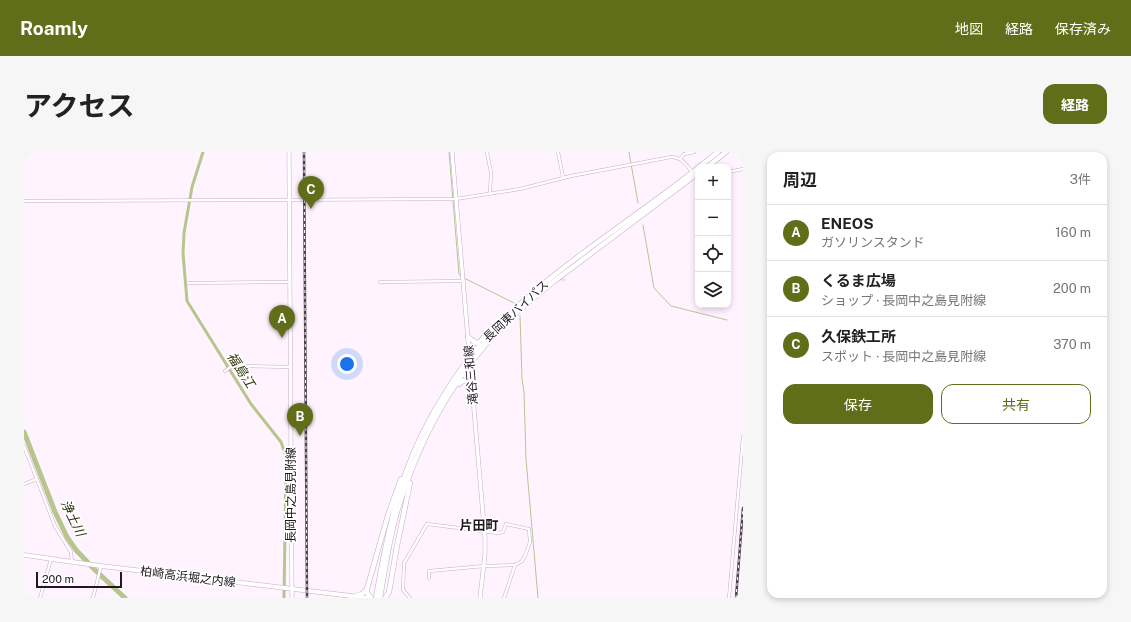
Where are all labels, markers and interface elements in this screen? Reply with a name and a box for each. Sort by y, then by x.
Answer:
text: Roamly [20,17,88,39]
text: 地図 [955,21,983,37]
text: 経路 [1005,21,1033,37]
text: 保存済み [1055,21,1111,37]
button: 経路 [1043,84,1107,124]
text: アクセス [24,89,135,122]
map controls [695,164,731,308]
button: + [695,164,731,200]
text: 周辺 [783,170,817,190]
text: 3件 [1070,172,1091,187]
pin: C [298,176,324,209]
button: − [695,200,731,236]
text: ENEOS [821,215,874,232]
text: A [791,225,801,240]
text: 160 m [1055,225,1091,240]
text: ガソリンスタンド [821,235,925,250]
button: locate [695,236,731,272]
button: layers [695,272,731,308]
text: くるま広場 [821,272,896,289]
street label: 長岡東バイパス [481,277,551,345]
text: B [792,281,800,296]
text: 200 m [1053,281,1091,296]
text: ショップ · 長岡中之島見附線 [821,293,986,308]
pin: A [269,305,295,338]
text: 久保鉄工所 [821,328,896,345]
text: C [791,337,801,352]
text: 370 m [1053,337,1091,352]
street label: 滝谷三和線 [461,344,481,406]
text: スポット · 長岡中之島見附線 [821,349,986,364]
water label: 福島江 [224,350,259,392]
your location [337,354,357,374]
button: 保存 [783,384,933,424]
button: 共有 [941,384,1091,424]
pin: B [287,403,313,436]
street label: 長岡中之島見附線 [284,447,298,543]
water label: 浄土川 [58,497,89,541]
district label: 片田町 [459,518,499,533]
street label: 柏崎高浜堀之内線 [139,564,237,590]
scale bar [36,570,122,589]
text: 200 m [42,573,74,585]

